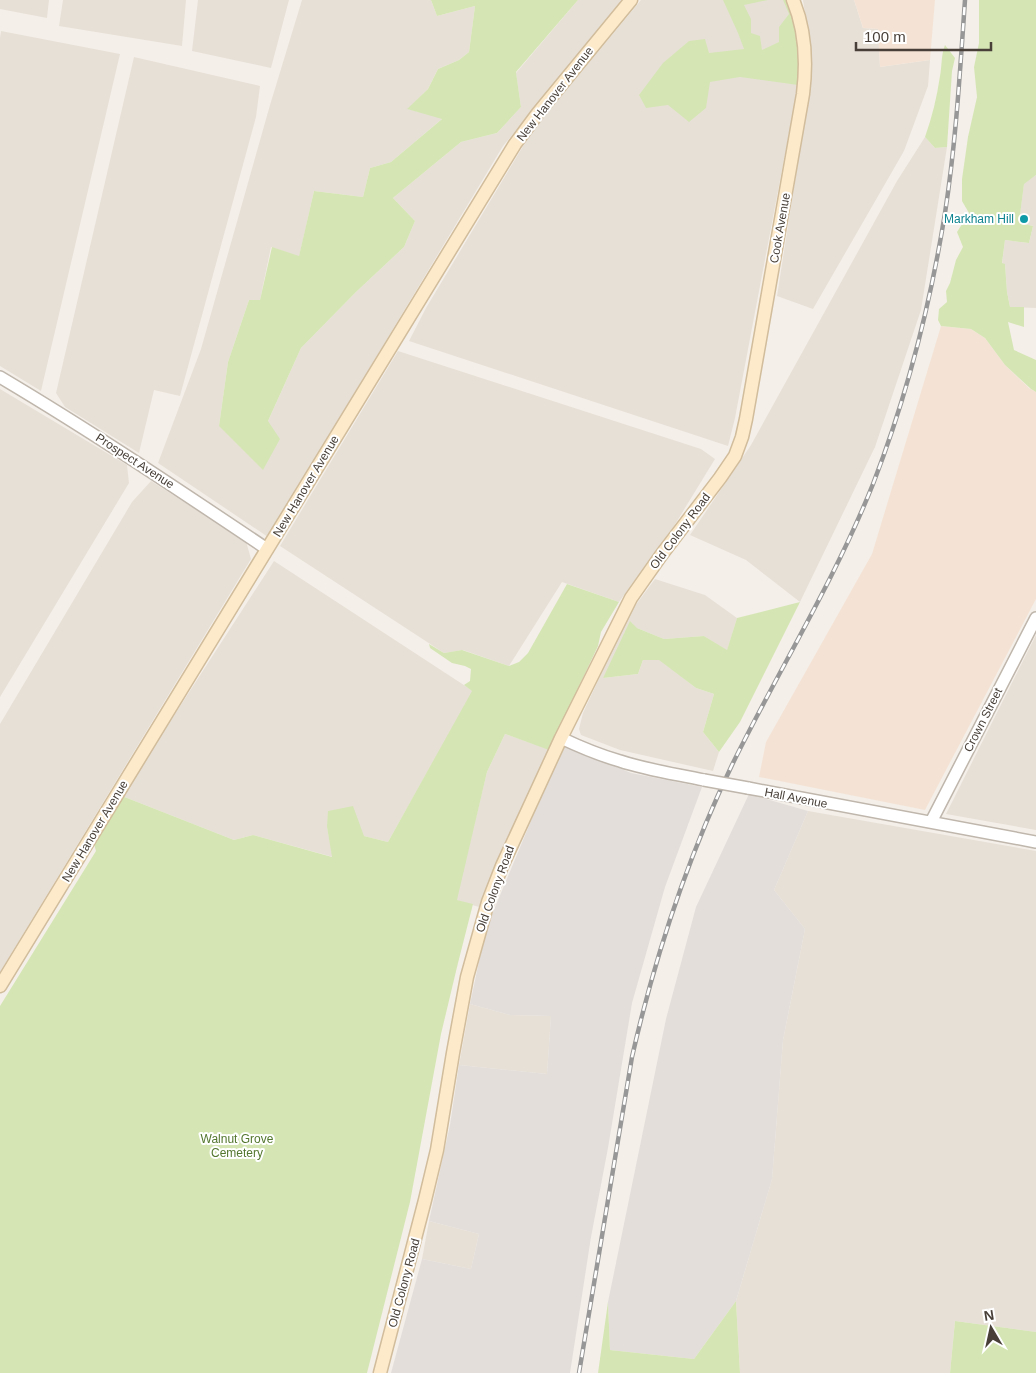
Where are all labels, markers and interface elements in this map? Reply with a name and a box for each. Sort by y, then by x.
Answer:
scale bar [856,20,991,52]
text: 100 m [864,28,906,45]
street label: New Hanover Avenue [514,44,596,144]
street label: Cook Avenue [767,191,793,264]
place label: Markham Hill [944,212,1014,226]
marker: Markham Hill [1018,213,1030,225]
street label: Prospect Avenue [93,430,177,492]
street label: New Hanover Avenue [270,432,342,539]
street label: Old Colony Road [647,490,713,572]
street label: Crown Street [961,685,1005,754]
street label: New Hanover Avenue [59,777,131,884]
street label: Hall Avenue [763,785,829,811]
street label: Old Colony Road [473,844,517,934]
park label: Walnut Grove Cemetery [201,1132,274,1160]
street label: Old Colony Road [385,1237,423,1329]
north arrow [966,1303,1016,1353]
text: N [983,1306,995,1324]

